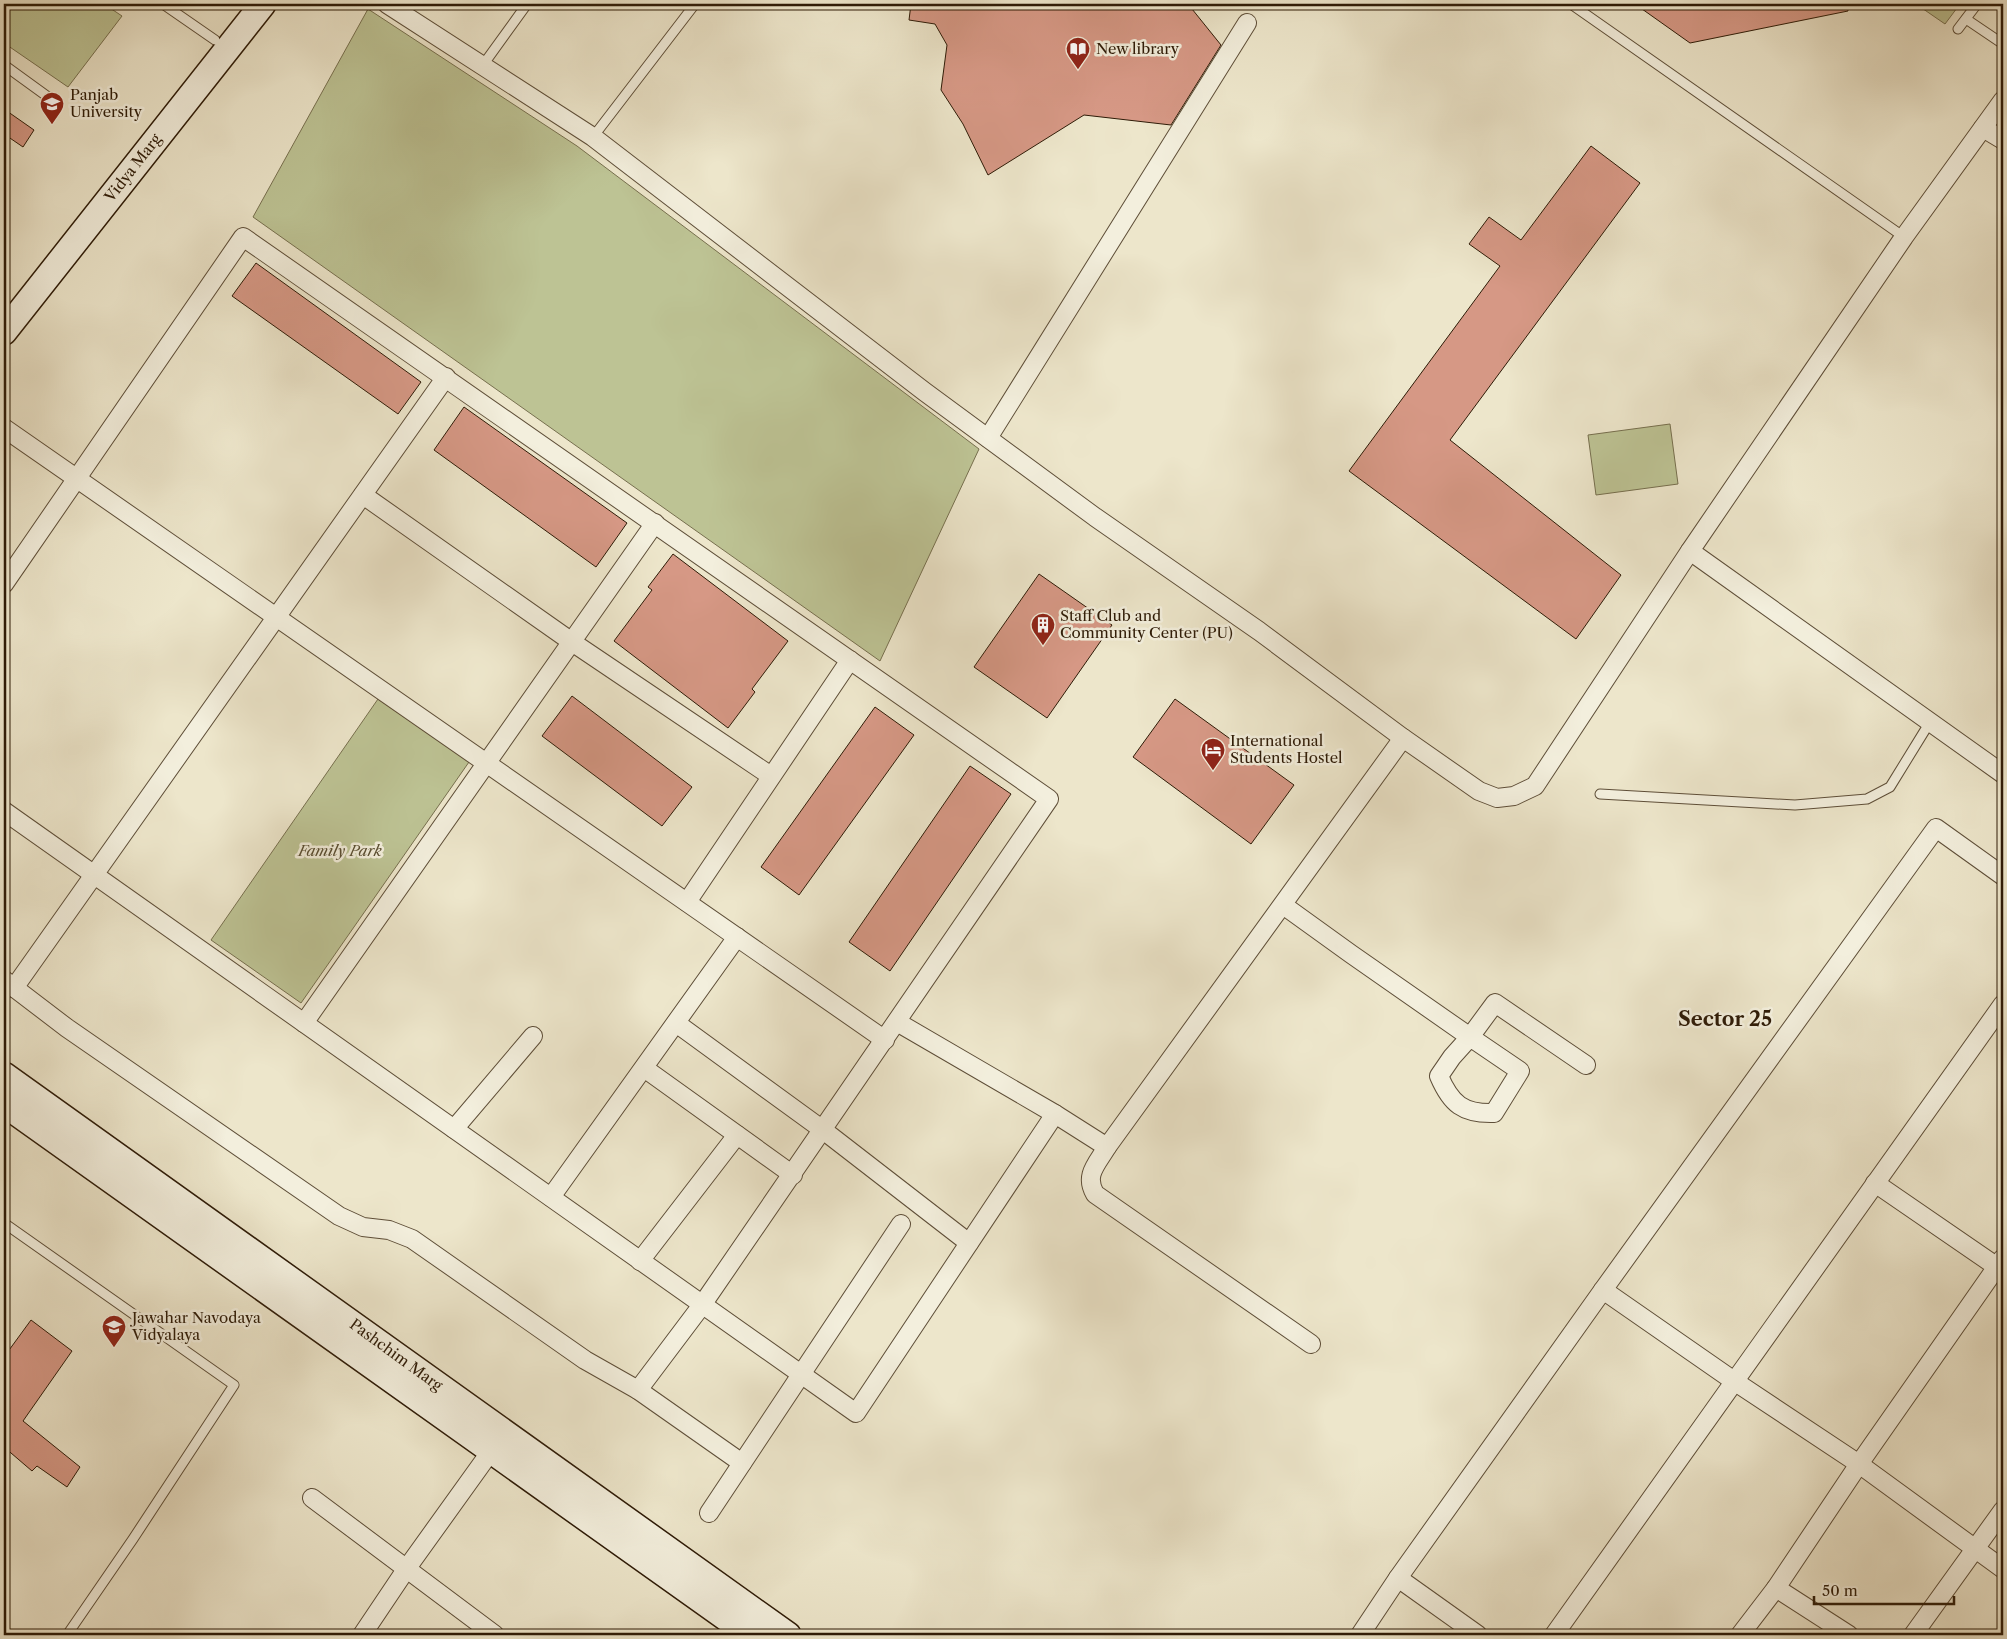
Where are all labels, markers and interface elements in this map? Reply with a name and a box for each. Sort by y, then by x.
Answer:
library icon: New library [1065,36,1091,70]
place label: New library [1096,39,1180,58]
place label: Panjab University [70,85,143,121]
school or university icon: Panjab University [39,91,65,125]
street label: Vidya Marg [100,130,165,206]
place label: Staff Club and Community Center (PU) [1060,606,1233,642]
building icon: Staff Club and Community Center (PU) [1030,612,1056,646]
place label: International Students Hostel [1230,731,1343,767]
hotel icon: International Students Hostel [1200,737,1226,771]
park label: Family Park [297,841,382,860]
district label: Sector 25 [1678,1007,1772,1031]
place label: Jawahar Navodaya Vidyalaya [130,1308,261,1344]
school or university icon: Jawahar Navodaya Vidyalaya [101,1314,127,1348]
street label: Pashchim Marg [346,1314,447,1395]
scale bar [1814,1574,1954,1606]
text: 50 m [1822,1581,1858,1600]

